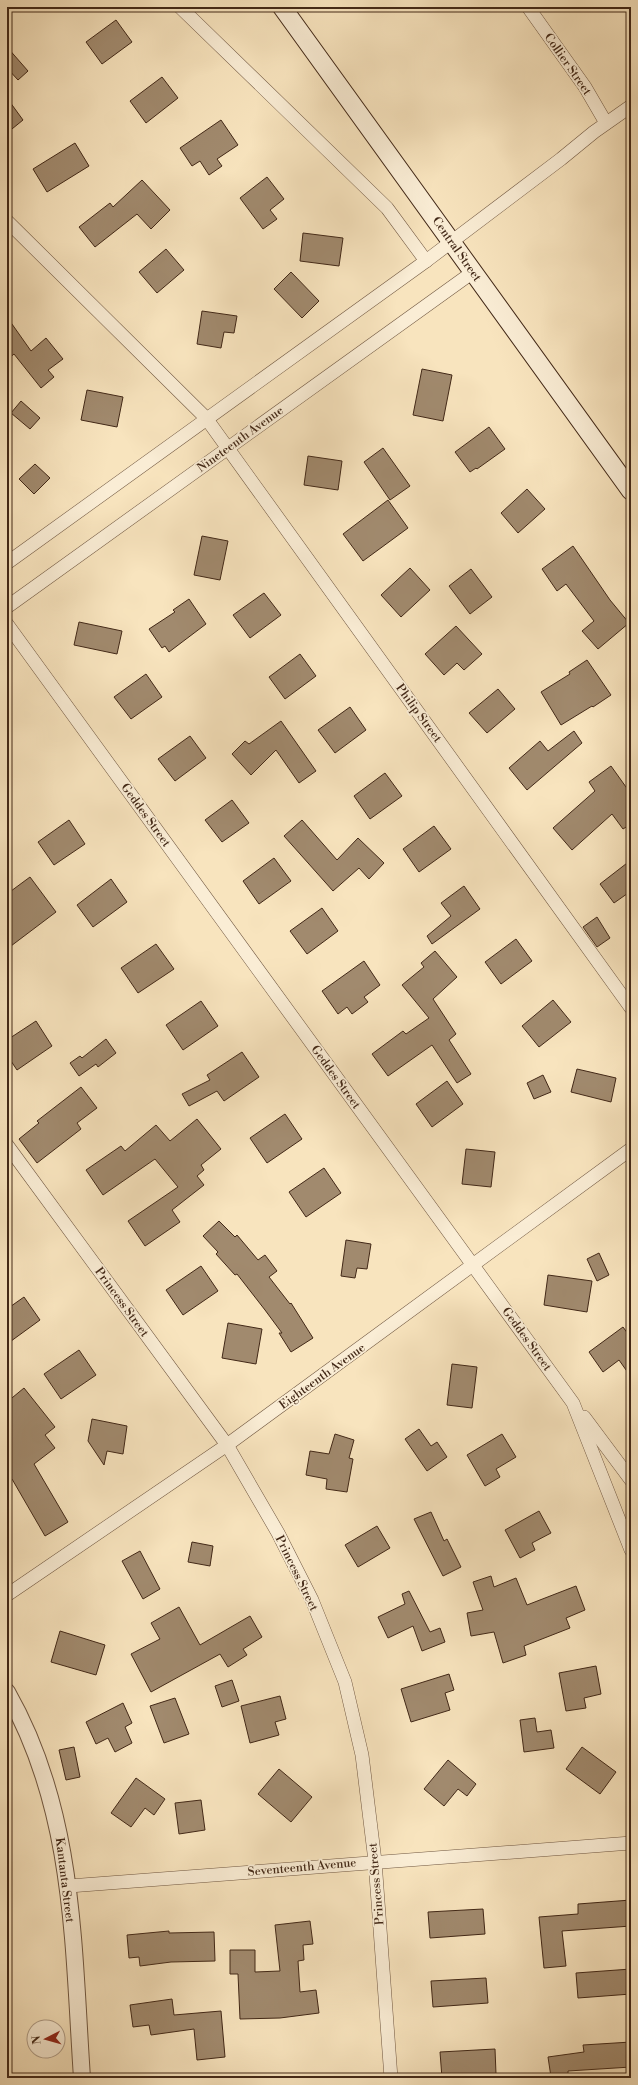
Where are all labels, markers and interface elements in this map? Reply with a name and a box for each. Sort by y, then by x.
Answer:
street label: Collier Street [541,30,595,99]
street label: Central Street [429,214,485,285]
street label: Nineteenth Avenue [194,403,286,476]
street label: Philip Street [392,681,445,746]
street label: Geddes Street [118,781,174,851]
street label: Geddes Street [308,1043,364,1113]
street label: Princess Street [91,1265,152,1341]
street label: Geddes Street [499,1305,555,1375]
street label: Eighteenth Avenue [276,1340,368,1413]
street label: Princess Street [272,1533,322,1614]
street label: Kantanta Street [52,1837,77,1924]
street label: Princess Street [365,1841,388,1926]
street label: Seventeenth Avenue [247,1855,357,1880]
north arrow [26,2019,66,2059]
text: N [30,2035,44,2045]

